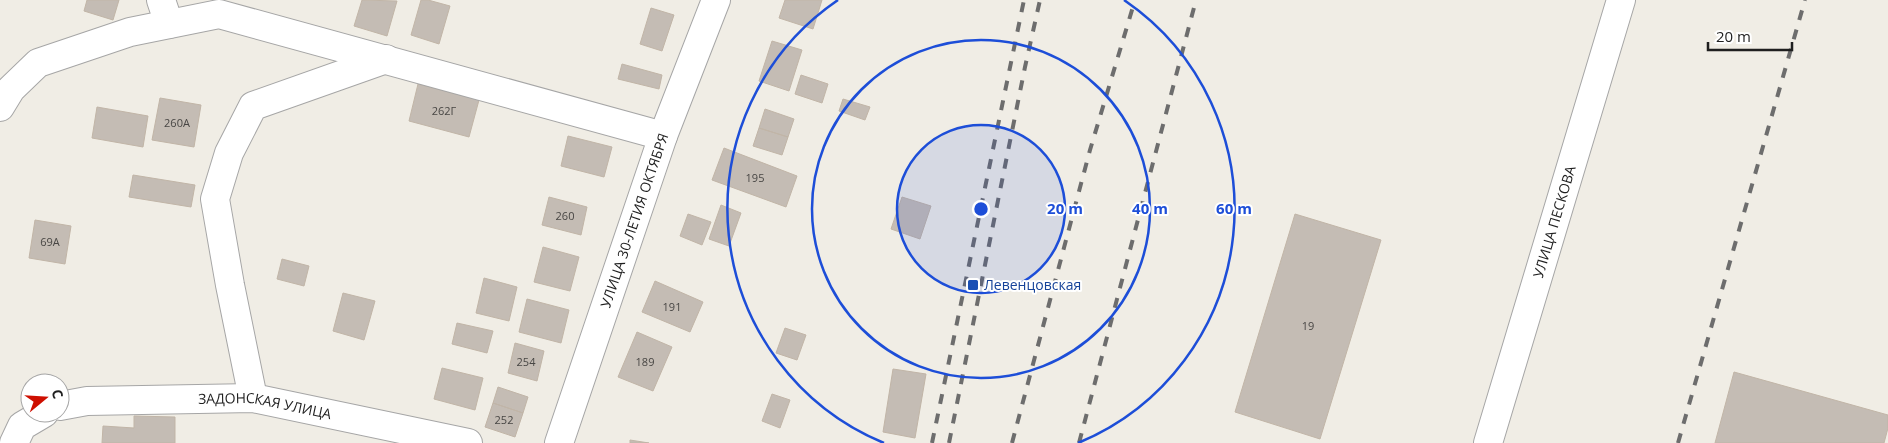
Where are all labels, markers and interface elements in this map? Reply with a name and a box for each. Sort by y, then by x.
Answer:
scale bar [1708,20,1792,52]
text: 20 m [1716,26,1751,46]
house number: 262Г [432,103,457,118]
house number: 260А [164,115,190,130]
street label: УЛИЦА 30-ЛЕТИЯ ОКТЯБРЯ [596,131,672,310]
street label: УЛИЦА ПЕСКОВА [1528,163,1580,280]
house number: 195 [746,170,764,185]
text: 20 m [1047,198,1083,218]
text: 40 m [1132,198,1168,218]
text: 60 m [1216,198,1252,218]
centre of rings [972,200,990,218]
house number: 260 [556,208,574,223]
house number: 69А [40,234,60,249]
place label: Левенцовская [984,275,1081,294]
marker: Левенцовская [966,278,980,292]
house number: 191 [663,299,681,314]
house number: 19 [1302,318,1314,333]
house number: 254 [517,354,536,369]
house number: 189 [636,354,654,369]
north arrow [20,373,70,423]
text: С [47,387,68,401]
street label: ЗАДОНСКАЯ УЛИЦА [198,388,333,423]
house number: 252 [495,412,513,427]

